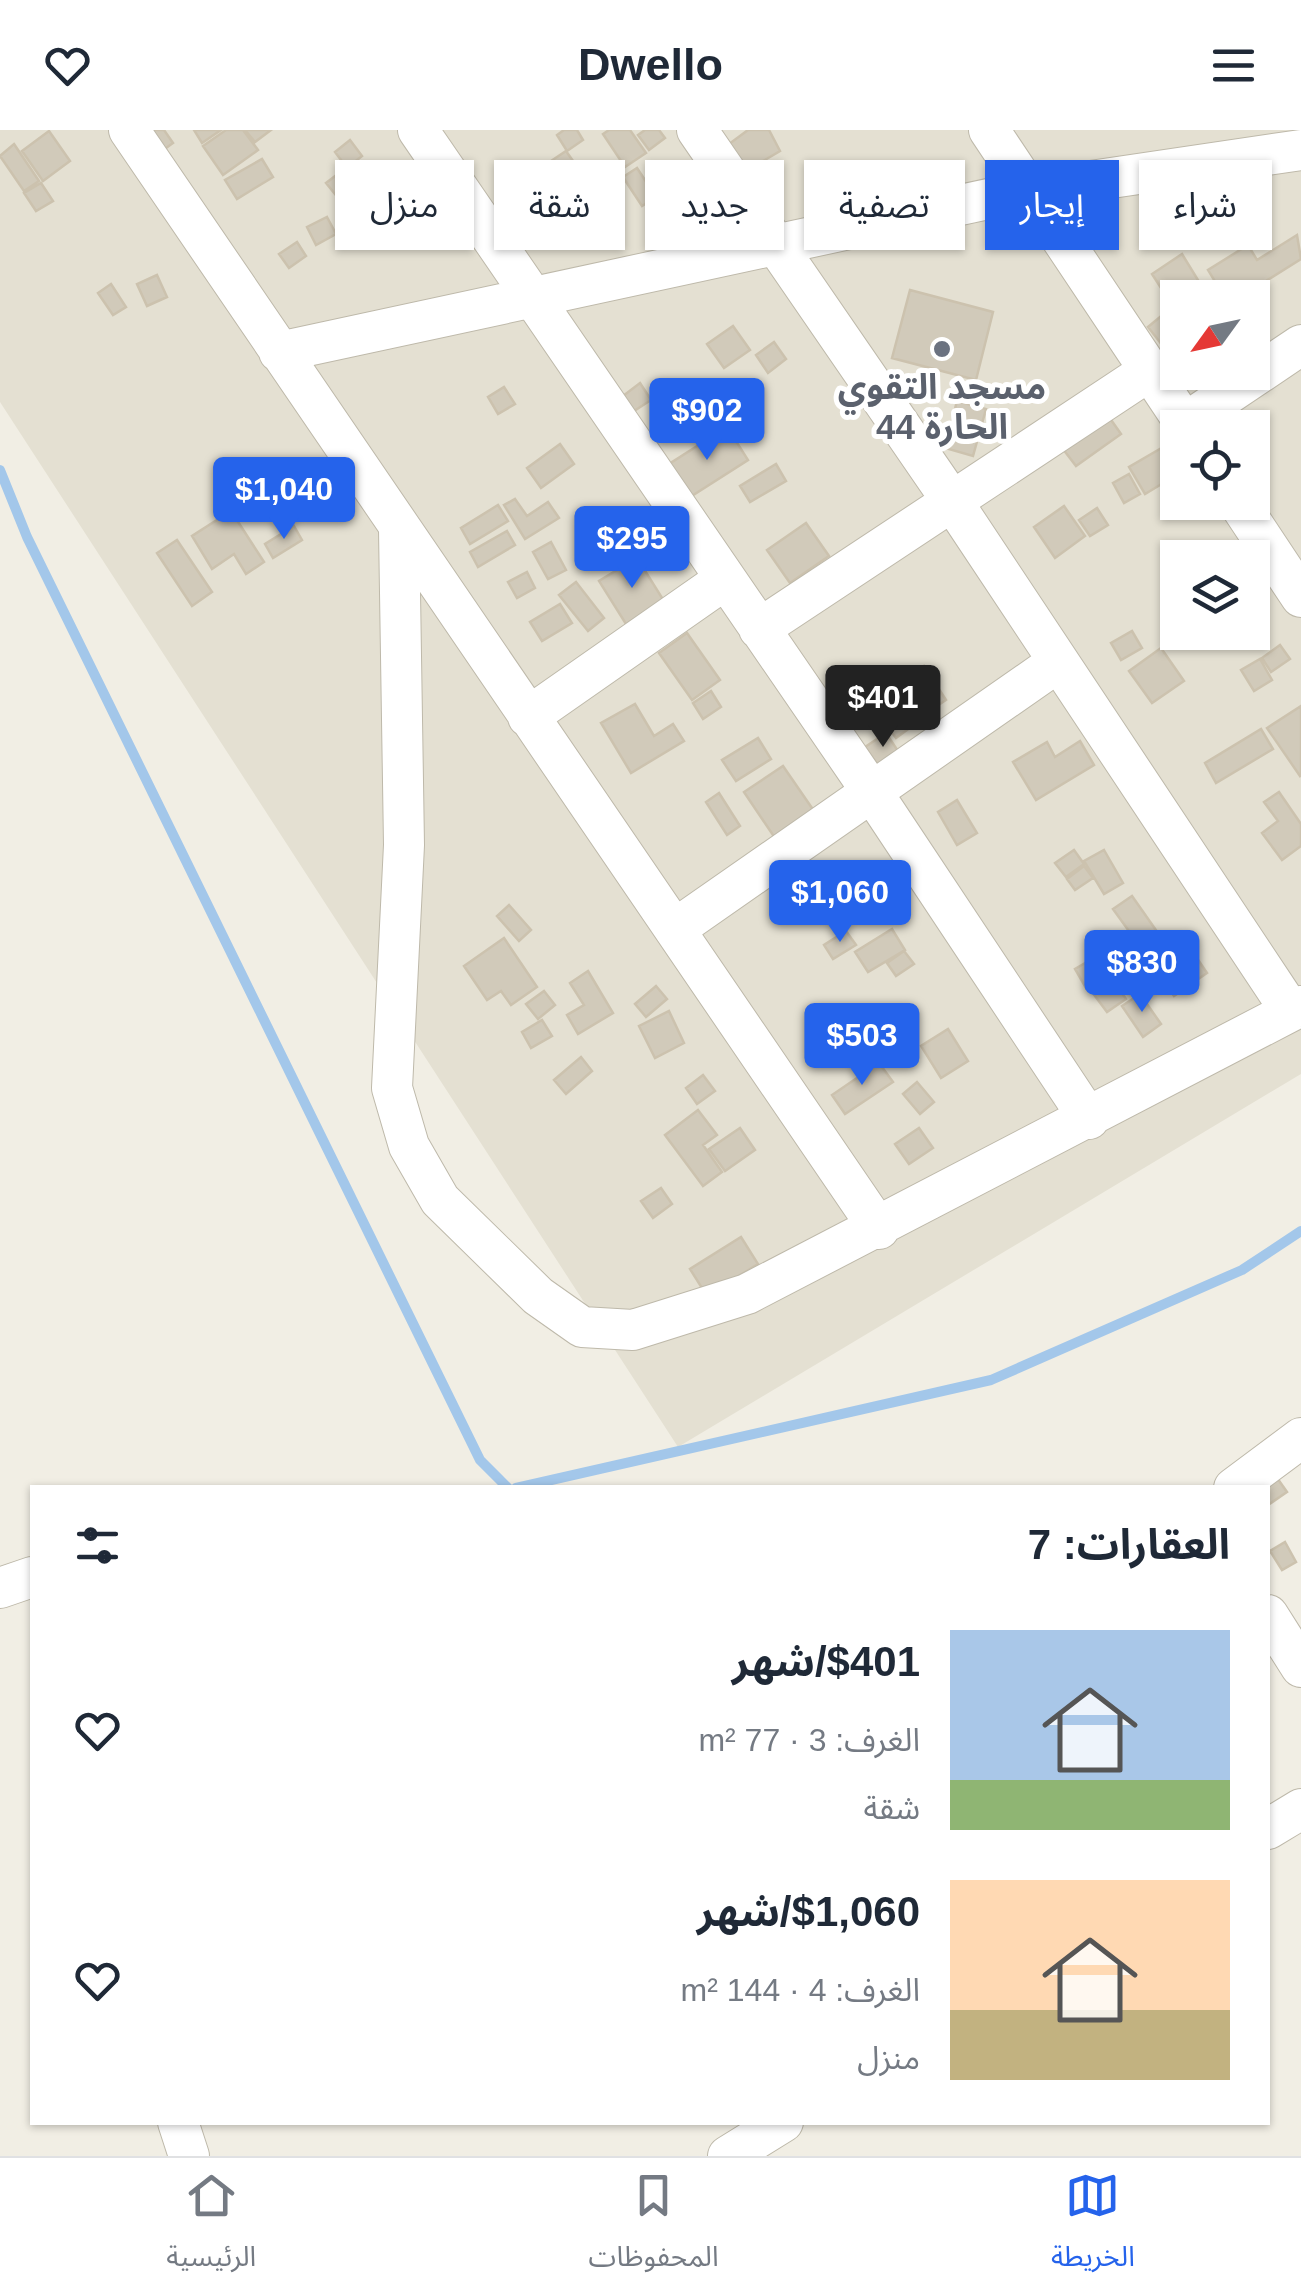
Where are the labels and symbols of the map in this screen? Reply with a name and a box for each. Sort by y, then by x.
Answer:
north arrow [1160,280,1270,390]
marker: مسجد التقوي الحارة 44 [931,338,953,360]
place label: مسجد التقوي الحارة 44 [838,367,1046,448]
pin: $902 [648,378,766,463]
pin: $1,040 [203,457,365,542]
pin: $295 [573,506,691,591]
pin: $401 [824,665,942,750]
pin: $1,060 [759,860,921,945]
pin: $830 [1083,930,1201,1015]
pin: $503 [803,1003,921,1088]

